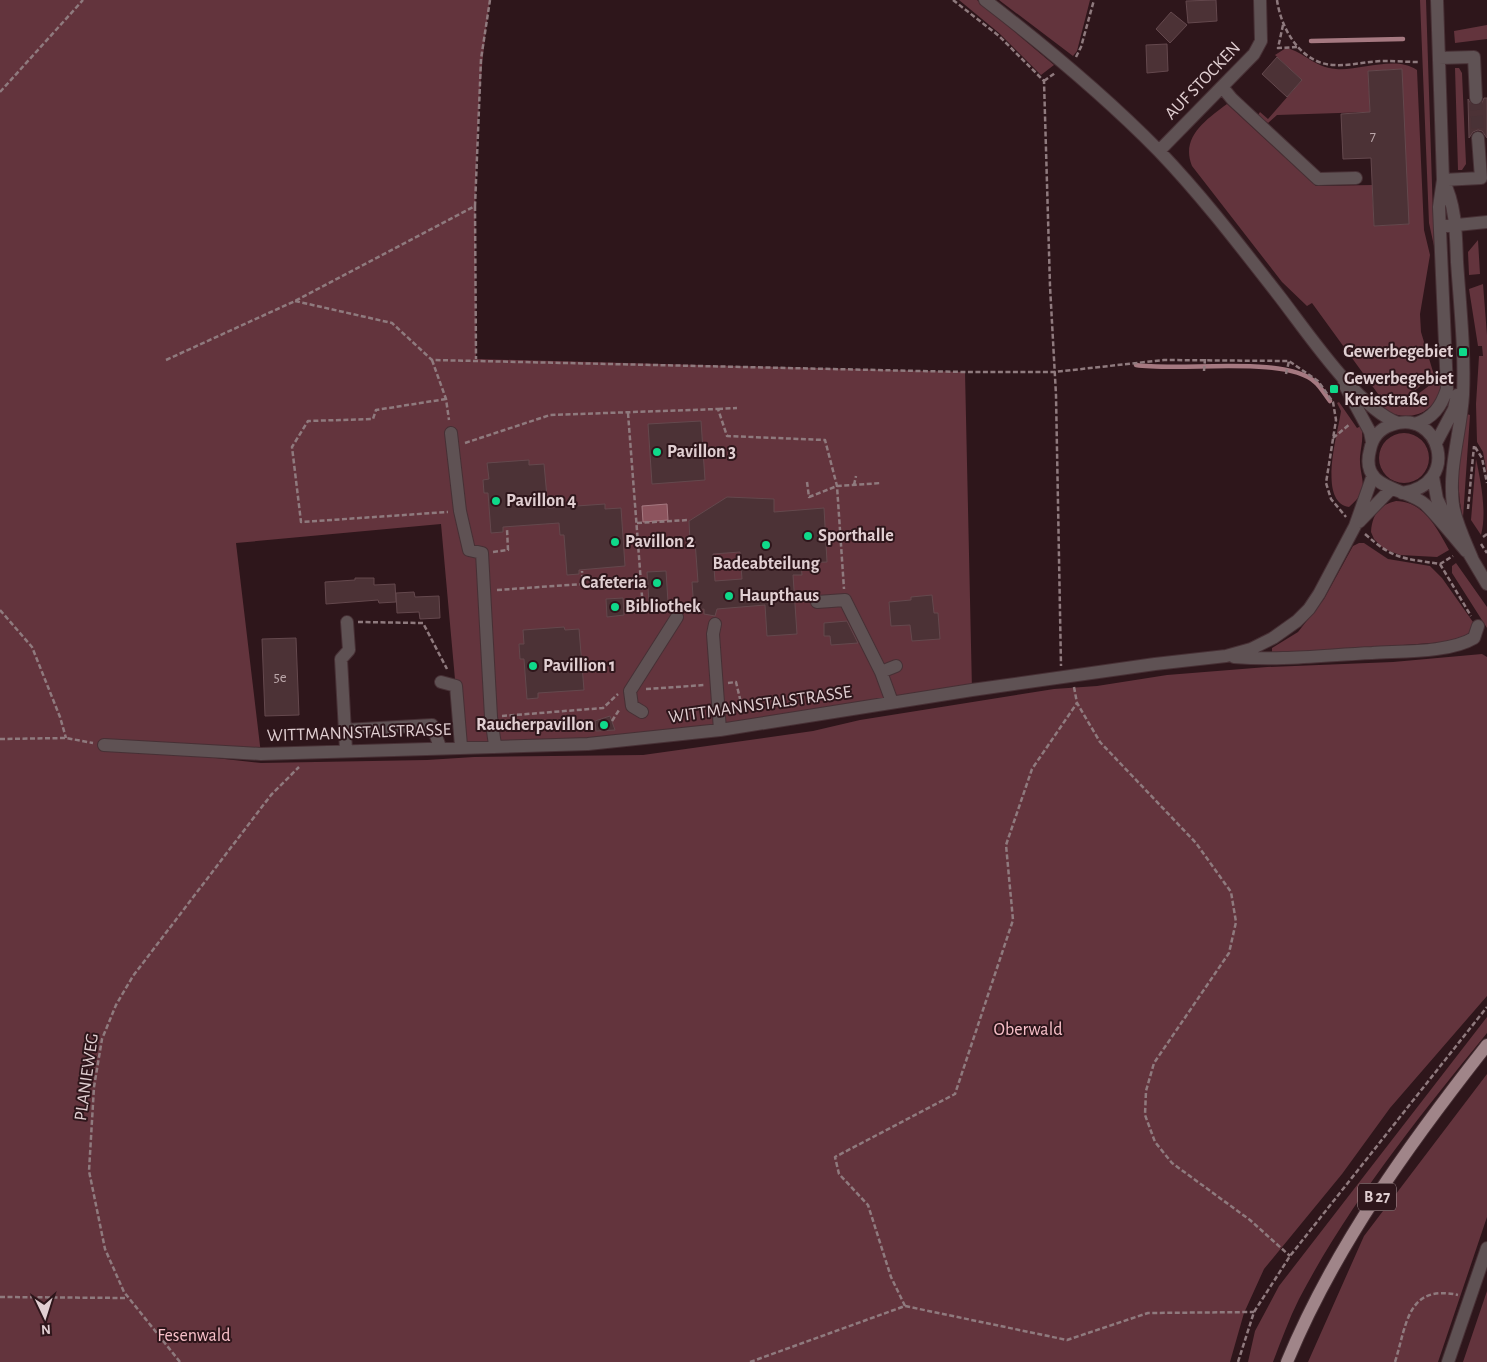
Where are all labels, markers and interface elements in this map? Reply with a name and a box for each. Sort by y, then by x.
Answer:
street label: AUF STOCKEN [1162,39,1244,123]
house number: 7 [1370,129,1376,144]
place label: Gewerbegebiet [1343,343,1453,361]
marker: Gewerbegebiet [1457,346,1469,358]
place label: Gewerbegebiet Kreisstraße [1344,370,1454,409]
marker: Gewerbegebiet Kreisstraße [1328,383,1340,395]
place label: Pavillon 3 [667,443,736,461]
marker: Pavillon 3 [651,446,663,458]
place label: Pavillon 4 [506,492,576,510]
marker: Pavillon 4 [490,495,502,507]
place label: Sporthalle [818,527,894,545]
marker: Sporthalle [802,530,814,542]
place label: Pavillon 2 [625,533,695,551]
marker: Pavillon 2 [609,536,621,548]
marker: Badeabteilung [760,539,772,551]
place label: Badeabteilung [713,555,820,573]
place label: Cafeteria [581,574,647,592]
marker: Cafeteria [651,577,663,589]
place label: Haupthaus [739,587,819,605]
marker: Haupthaus [723,590,735,602]
place label: Bibliothek [625,598,701,616]
marker: Bibliothek [609,601,621,613]
place label: Pavillion 1 [543,657,615,675]
marker: Pavillion 1 [527,660,539,672]
house number: 5e [273,670,287,685]
street label: WITTMANNSTALSTRASSE [667,683,853,727]
place label: Raucherpavillon [476,716,594,734]
marker: Raucherpavillon [598,719,610,731]
street label: WITTMANNSTALSTRASSE [266,721,452,745]
park label: Oberwald [994,1021,1062,1039]
street label: PLANIEWEG [72,1032,102,1122]
road number: B 27 [1358,1184,1396,1210]
north arrow [20,1292,70,1342]
text: N [40,1322,51,1336]
park label: Fesenwald [157,1327,231,1345]

